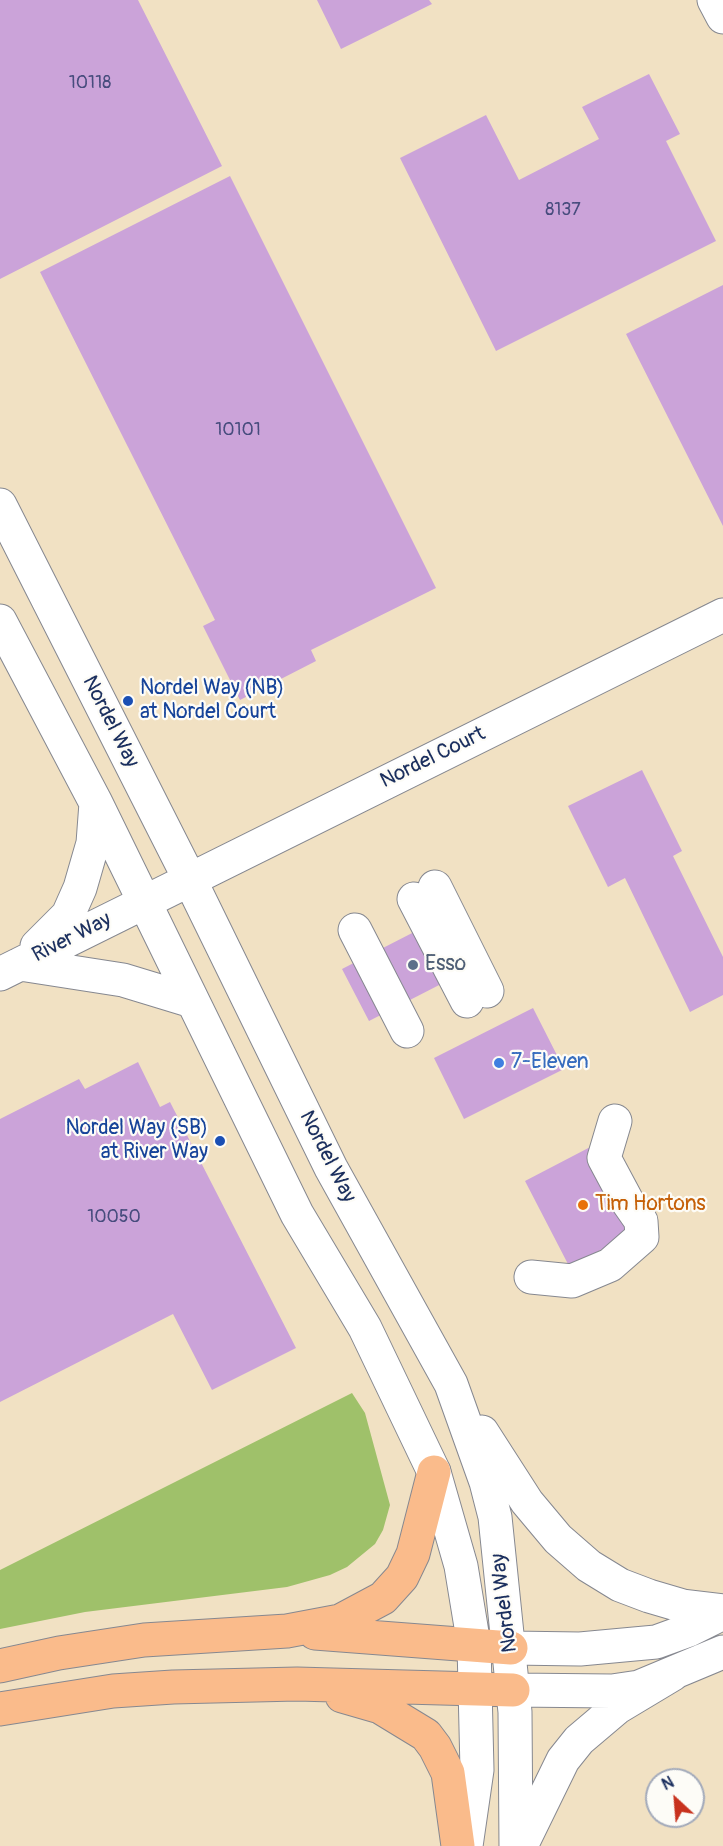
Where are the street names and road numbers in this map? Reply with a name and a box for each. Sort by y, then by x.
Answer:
street label: Nordel Way [76,672,144,772]
street label: Nordel Court [376,722,490,794]
street label: River Way [28,907,116,969]
street label: Nordel Way [293,1107,361,1207]
street label: Nordel Way [486,1552,524,1654]

